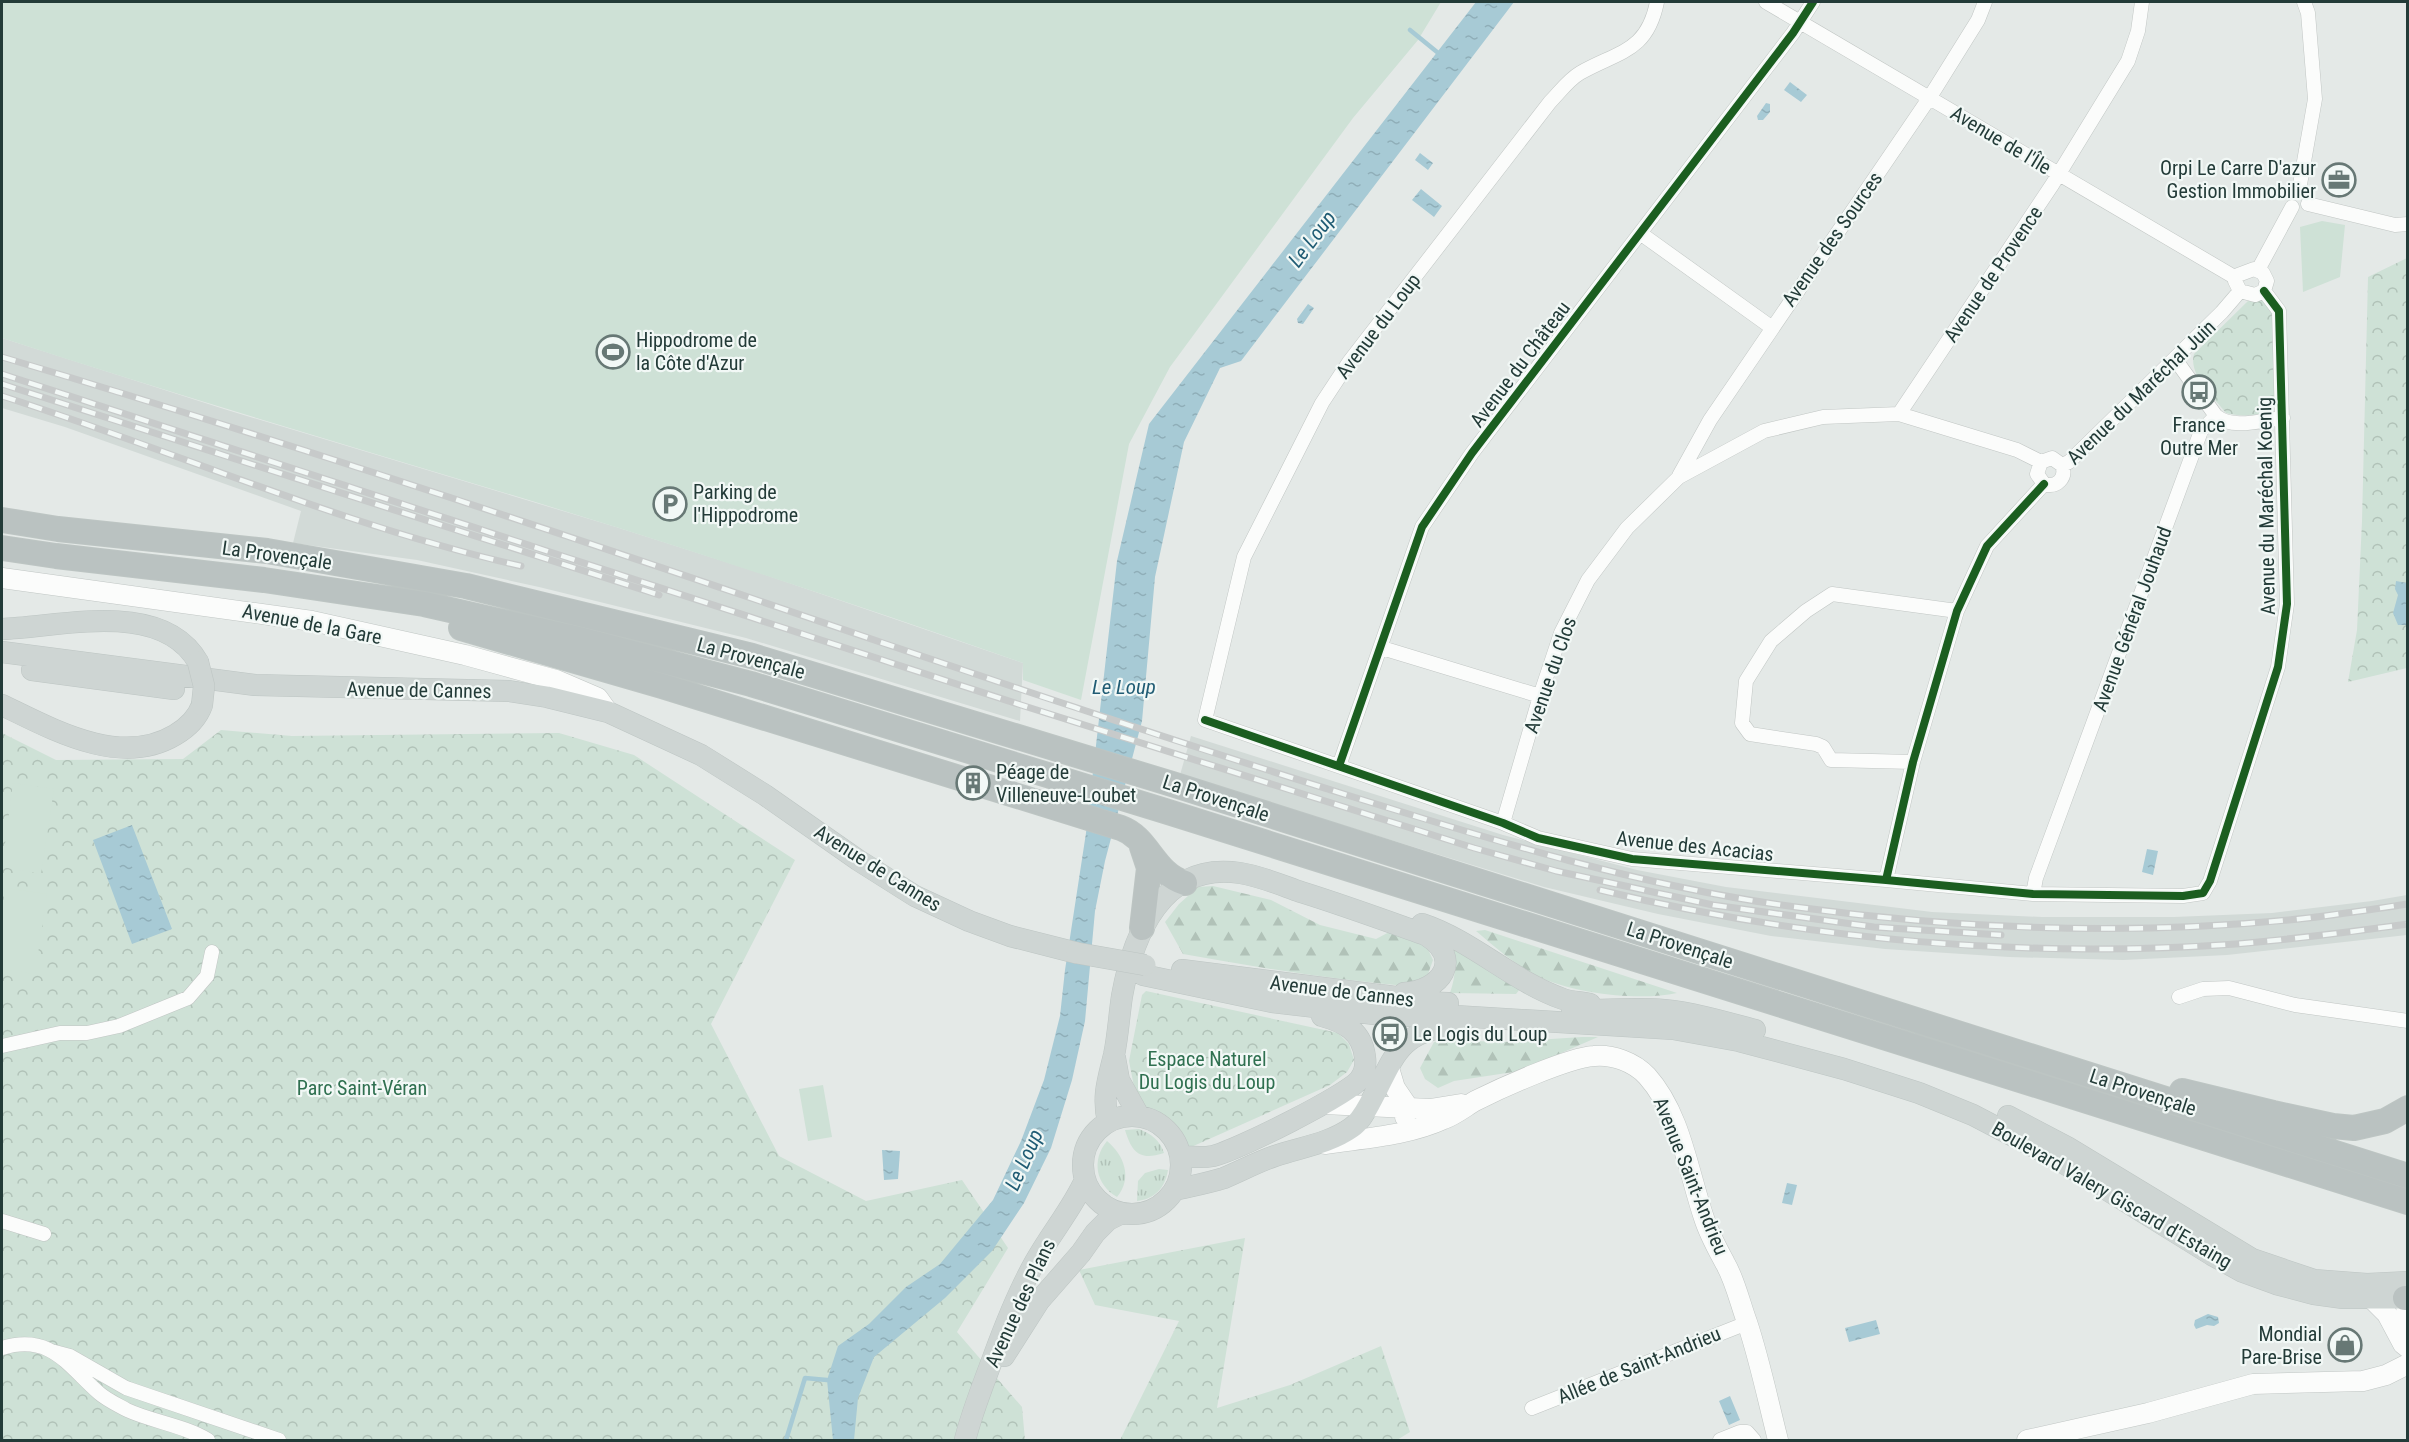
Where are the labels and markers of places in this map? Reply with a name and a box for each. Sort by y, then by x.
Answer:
place label: Orpi Le Carre D'azur Gestion Immobilier [2160,156,2316,203]
office icon: Orpi Le Carre D'azur Gestion Immobilier [2321,162,2357,198]
place label: Hippodrome de la Côte d'Azur [636,328,757,375]
sports icon: Hippodrome de la Côte d'Azur [595,334,631,370]
bus stop icon: France Outre Mer [2181,374,2217,410]
place label: France Outre Mer [2160,413,2238,460]
place label: Parking de l'Hippodrome [693,480,798,527]
parking icon: Parking de l'Hippodrome [652,486,688,522]
place label: Péage de Villeneuve-Loubet [996,760,1136,807]
building icon: Péage de Villeneuve-Loubet [955,765,991,801]
bus stop icon: Le Logis du Loup [1372,1016,1408,1052]
place label: Le Logis du Loup [1413,1022,1547,1046]
place label: Mondial Pare-Brise [2241,1322,2322,1369]
shop icon: Mondial Pare-Brise [2327,1327,2363,1363]

